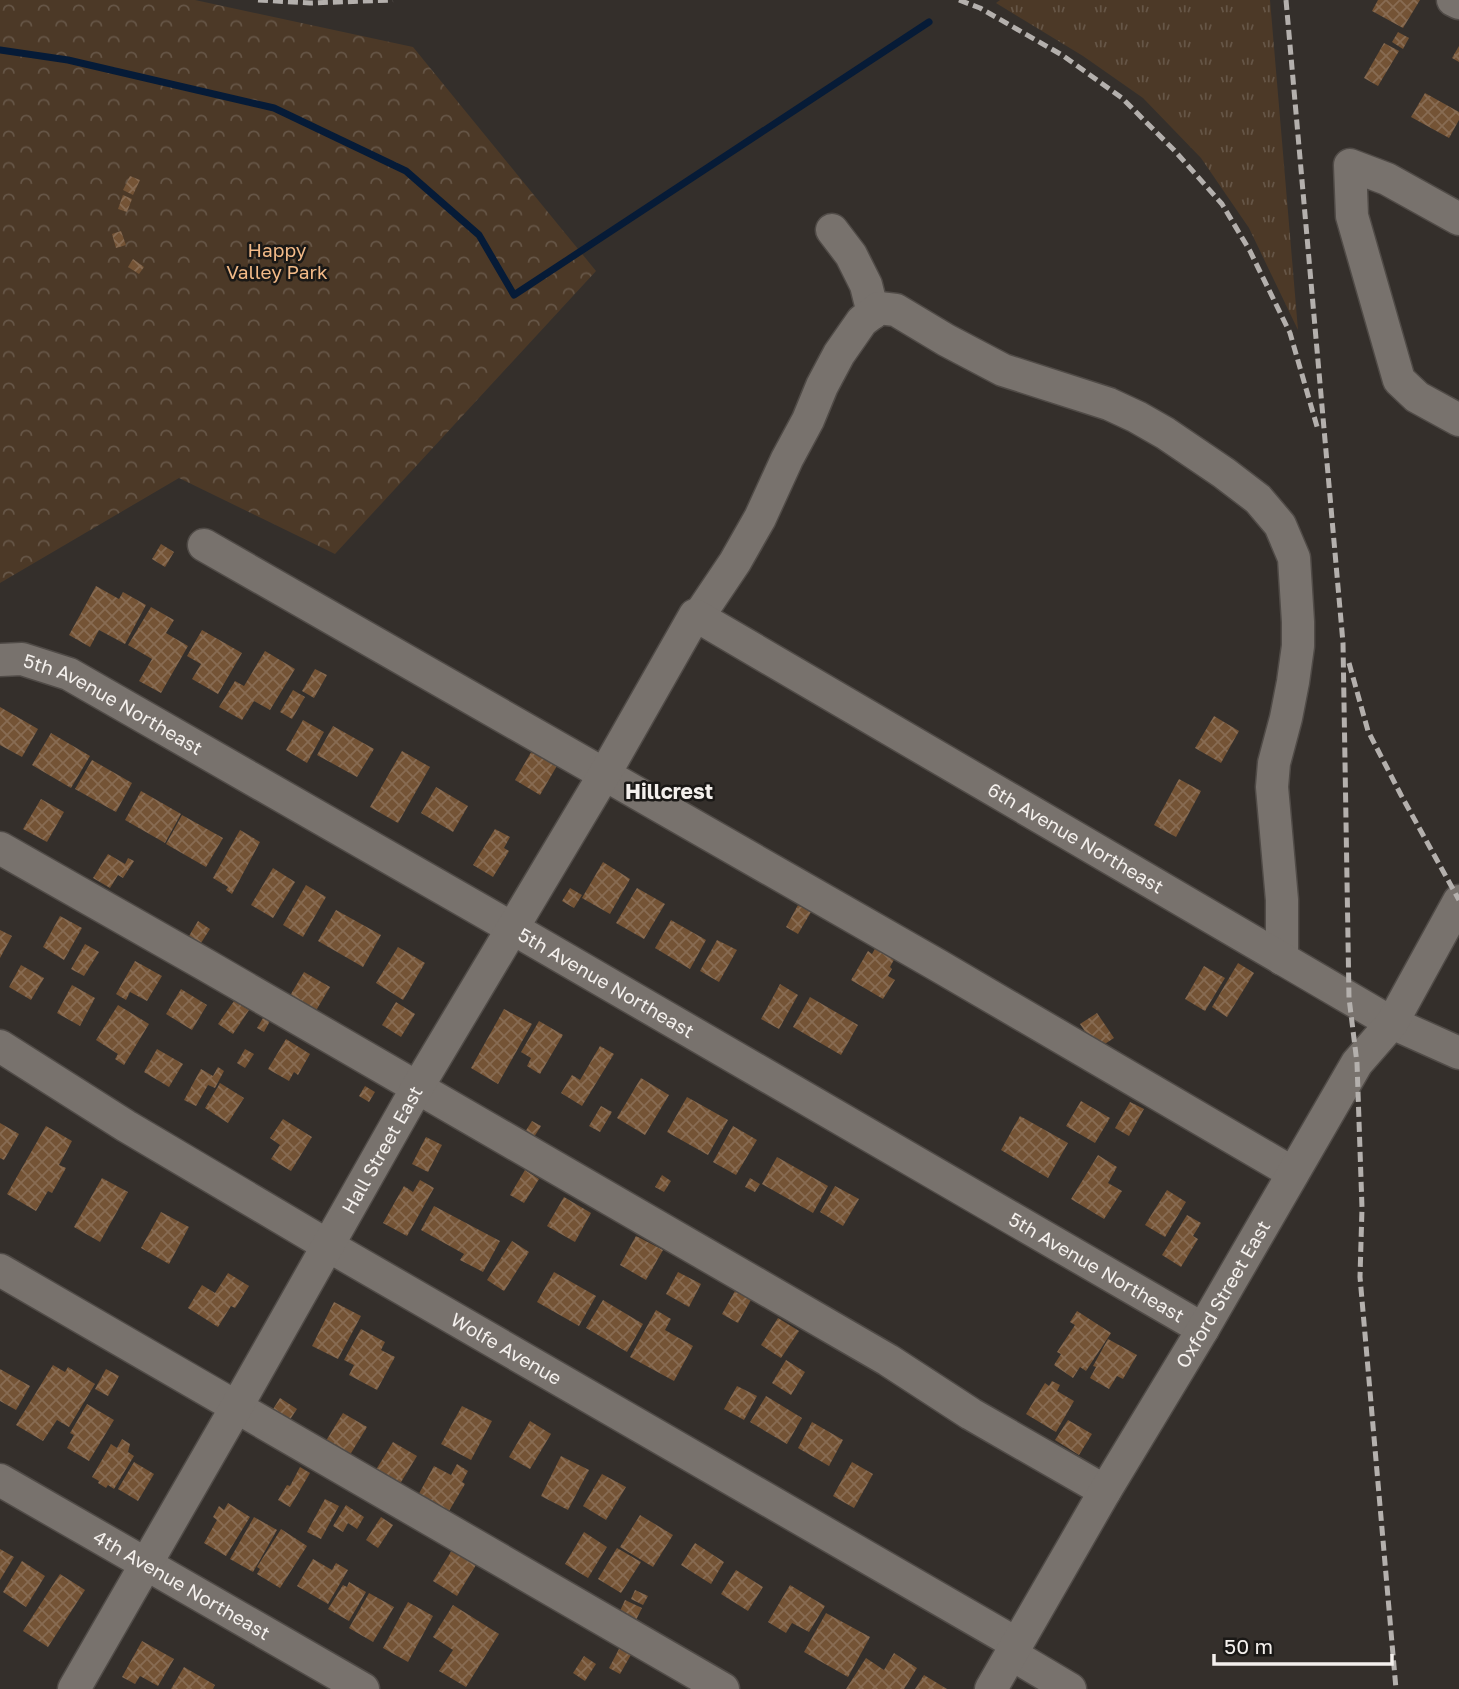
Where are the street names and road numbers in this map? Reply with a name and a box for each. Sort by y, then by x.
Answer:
street label: 5th Avenue Northeast [21,648,207,759]
street label: 6th Avenue Northeast [984,777,1168,898]
street label: 5th Avenue Northeast [515,922,699,1042]
street label: Hall Street East [336,1082,427,1217]
street label: 5th Avenue Northeast [1005,1207,1189,1327]
street label: Oxford Street East [1170,1216,1275,1372]
street label: Wolfe Avenue [447,1307,566,1389]
street label: 4th Avenue Northeast [90,1524,275,1644]

